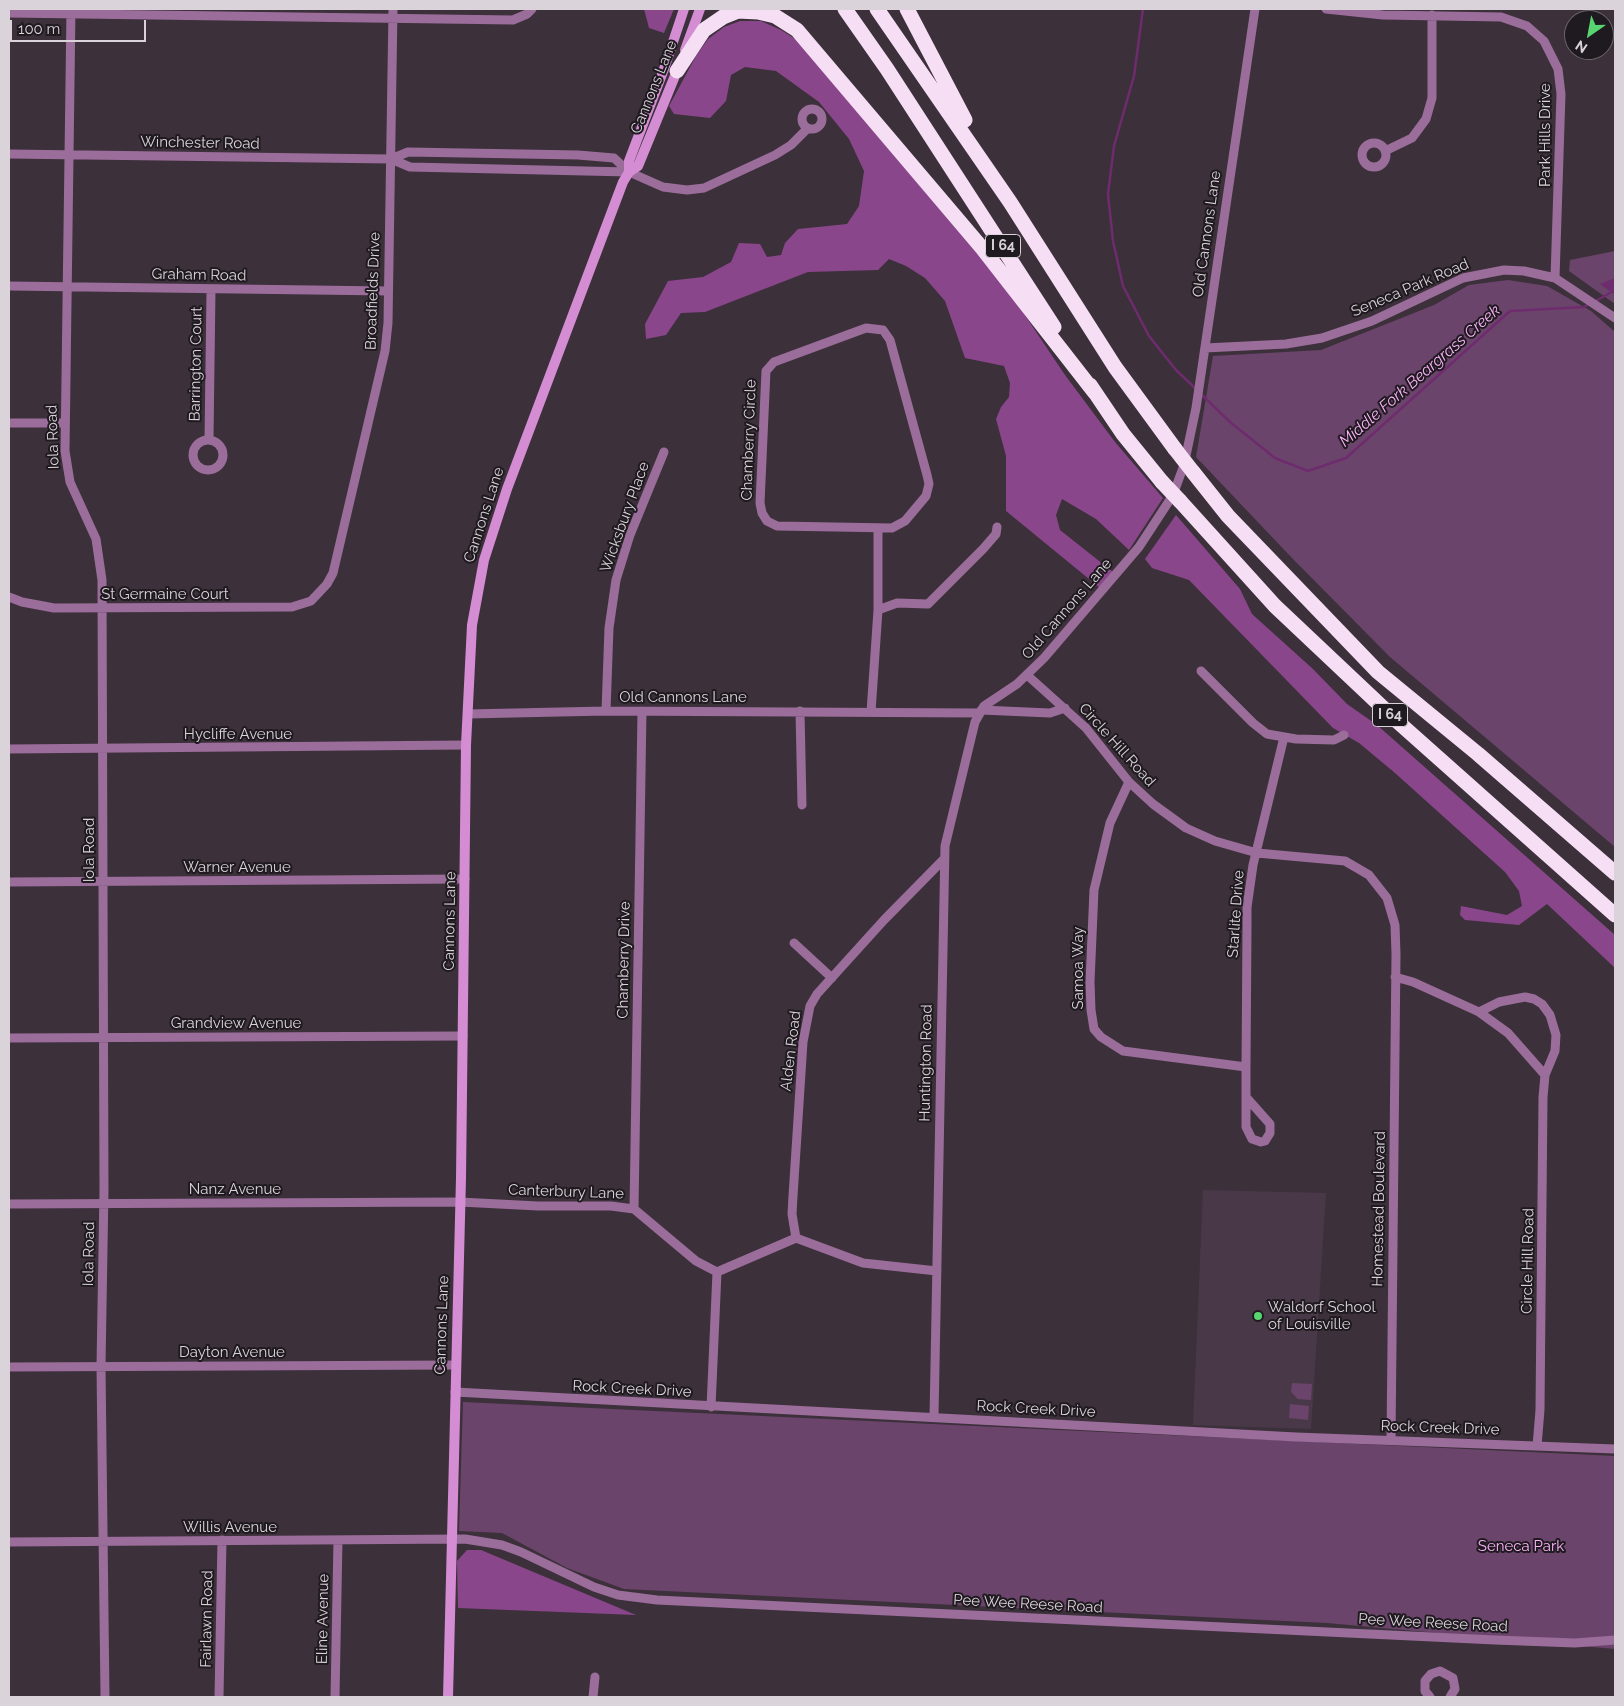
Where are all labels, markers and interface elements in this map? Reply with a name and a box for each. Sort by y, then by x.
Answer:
scale bar [12,10,149,42]
north arrow [1564,10,1614,60]
text: 100 m [18,20,60,38]
text: N [1573,37,1590,56]
street label: Cannons Lane [627,38,681,136]
street label: Park Hills Drive [1536,83,1554,187]
street label: Winchester Road [140,133,260,153]
street label: Old Cannons Lane [1189,170,1225,298]
street label: Broadfields Drive [362,232,384,350]
road number: I 64 [986,235,1020,258]
street label: Seneca Park Road [1348,255,1472,321]
street label: Graham Road [152,265,246,285]
water label: Middle Fork Beargrass Creek [1336,301,1504,451]
street label: Barrington Court [186,306,206,422]
street label: Chamberry Circle [738,379,760,501]
street label: Iola Road [43,404,63,470]
street label: Wicksbury Place [597,459,653,575]
street label: Cannons Lane [460,465,508,565]
street label: Old Cannons Lane [1018,555,1116,663]
street label: St Germaine Court [101,585,229,603]
street label: Old Cannons Lane [619,688,747,706]
street label: Circle Hill Road [1075,700,1159,790]
road number: I 64 [1372,704,1408,726]
street label: Hycliffe Avenue [184,725,292,743]
street label: Iola Road [80,818,98,882]
street label: Warner Avenue [183,858,291,876]
street label: Starlite Drive [1224,869,1248,959]
street label: Cannons Lane [440,871,460,971]
street label: Chamberry Drive [614,901,634,1019]
street label: Samoa Way [1069,927,1087,1009]
street label: Huntington Road [916,1004,936,1122]
street label: Alden Road [777,1010,805,1092]
street label: Grandview Avenue [171,1014,301,1032]
street label: Homestead Boulevard [1369,1131,1389,1287]
street label: Nanz Avenue [189,1180,281,1198]
street label: Canterbury Lane [508,1181,624,1203]
street label: Circle Hill Road [1518,1208,1538,1314]
street label: Iola Road [79,1222,99,1286]
street label: Cannons Lane [431,1275,453,1375]
place label: Waldorf School of Louisville [1268,1298,1375,1333]
marker: Waldorf School of Louisville [1252,1310,1264,1322]
street label: Dayton Avenue [179,1343,285,1361]
street label: Rock Creek Drive [572,1377,692,1401]
street label: Rock Creek Drive [976,1397,1096,1421]
street label: Rock Creek Drive [1380,1417,1500,1439]
street label: Willis Avenue [183,1518,277,1536]
park label: Seneca Park [1478,1537,1564,1555]
street label: Fairlawn Road [197,1570,217,1668]
street label: Eline Avenue [313,1574,333,1664]
street label: Pee Wee Reese Road [953,1591,1103,1617]
street label: Pee Wee Reese Road [1358,1610,1508,1636]

